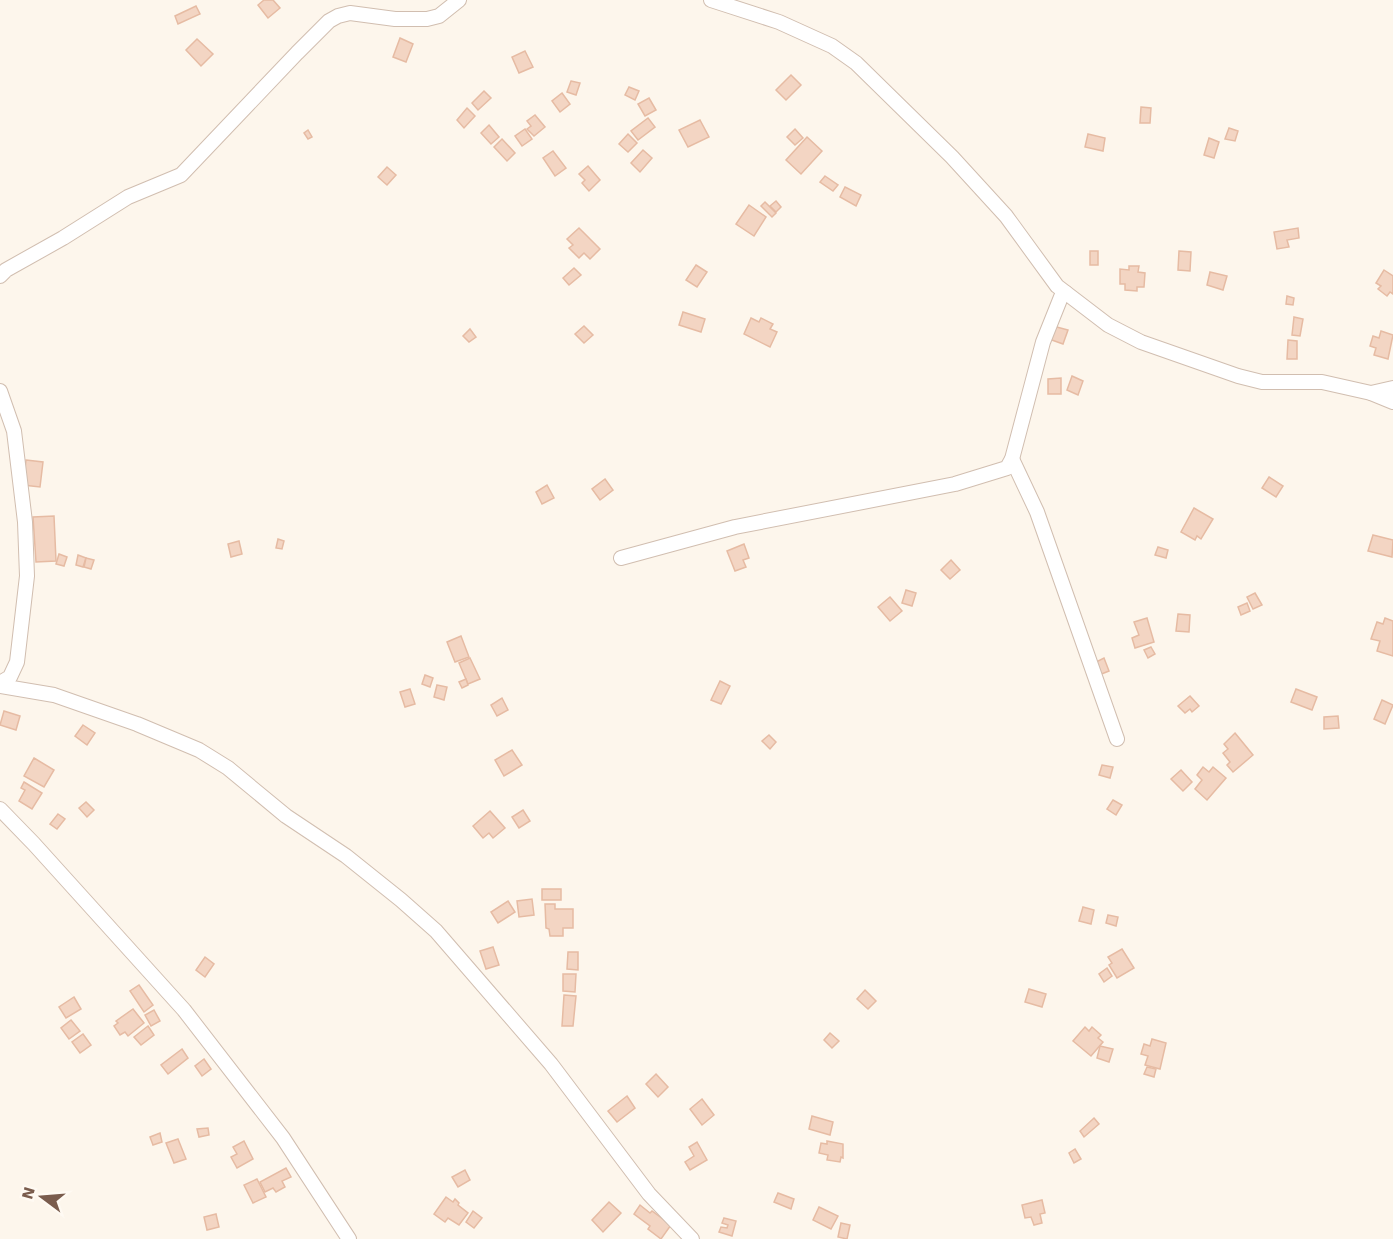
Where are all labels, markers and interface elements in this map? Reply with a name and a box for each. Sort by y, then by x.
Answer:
north arrow [12,1167,72,1227]
text: N [17,1185,39,1201]

